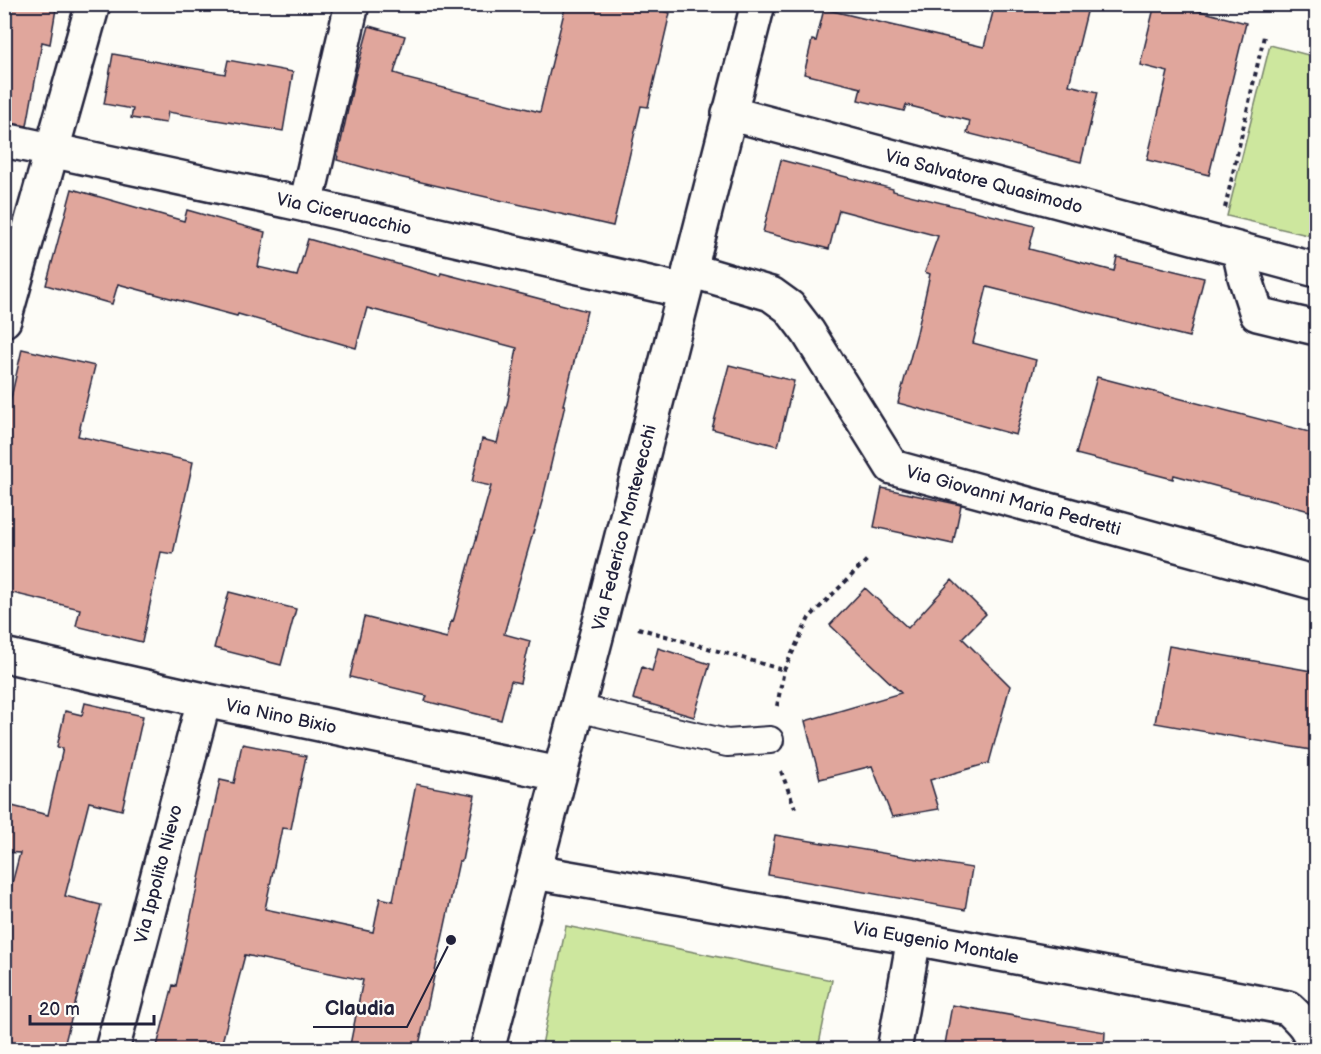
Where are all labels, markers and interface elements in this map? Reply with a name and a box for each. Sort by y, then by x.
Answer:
street label: Via Salvatore Quasimodo [883,145,1085,218]
street label: Via Ciceruacchio [275,188,414,239]
street label: Via Federico Montevecchi [588,423,660,633]
street label: Via Giovanni Maria Pedretti [904,461,1123,540]
street label: Via Nino Bixio [224,694,339,738]
street label: Via Ippolito Nievo [130,802,187,946]
street label: Via Eugenio Montale [851,917,1021,968]
scale bar [30,988,154,1026]
callout: Claudia [313,989,407,1027]
text: Claudia [325,997,395,1021]
text: 20 m [39,999,80,1020]

